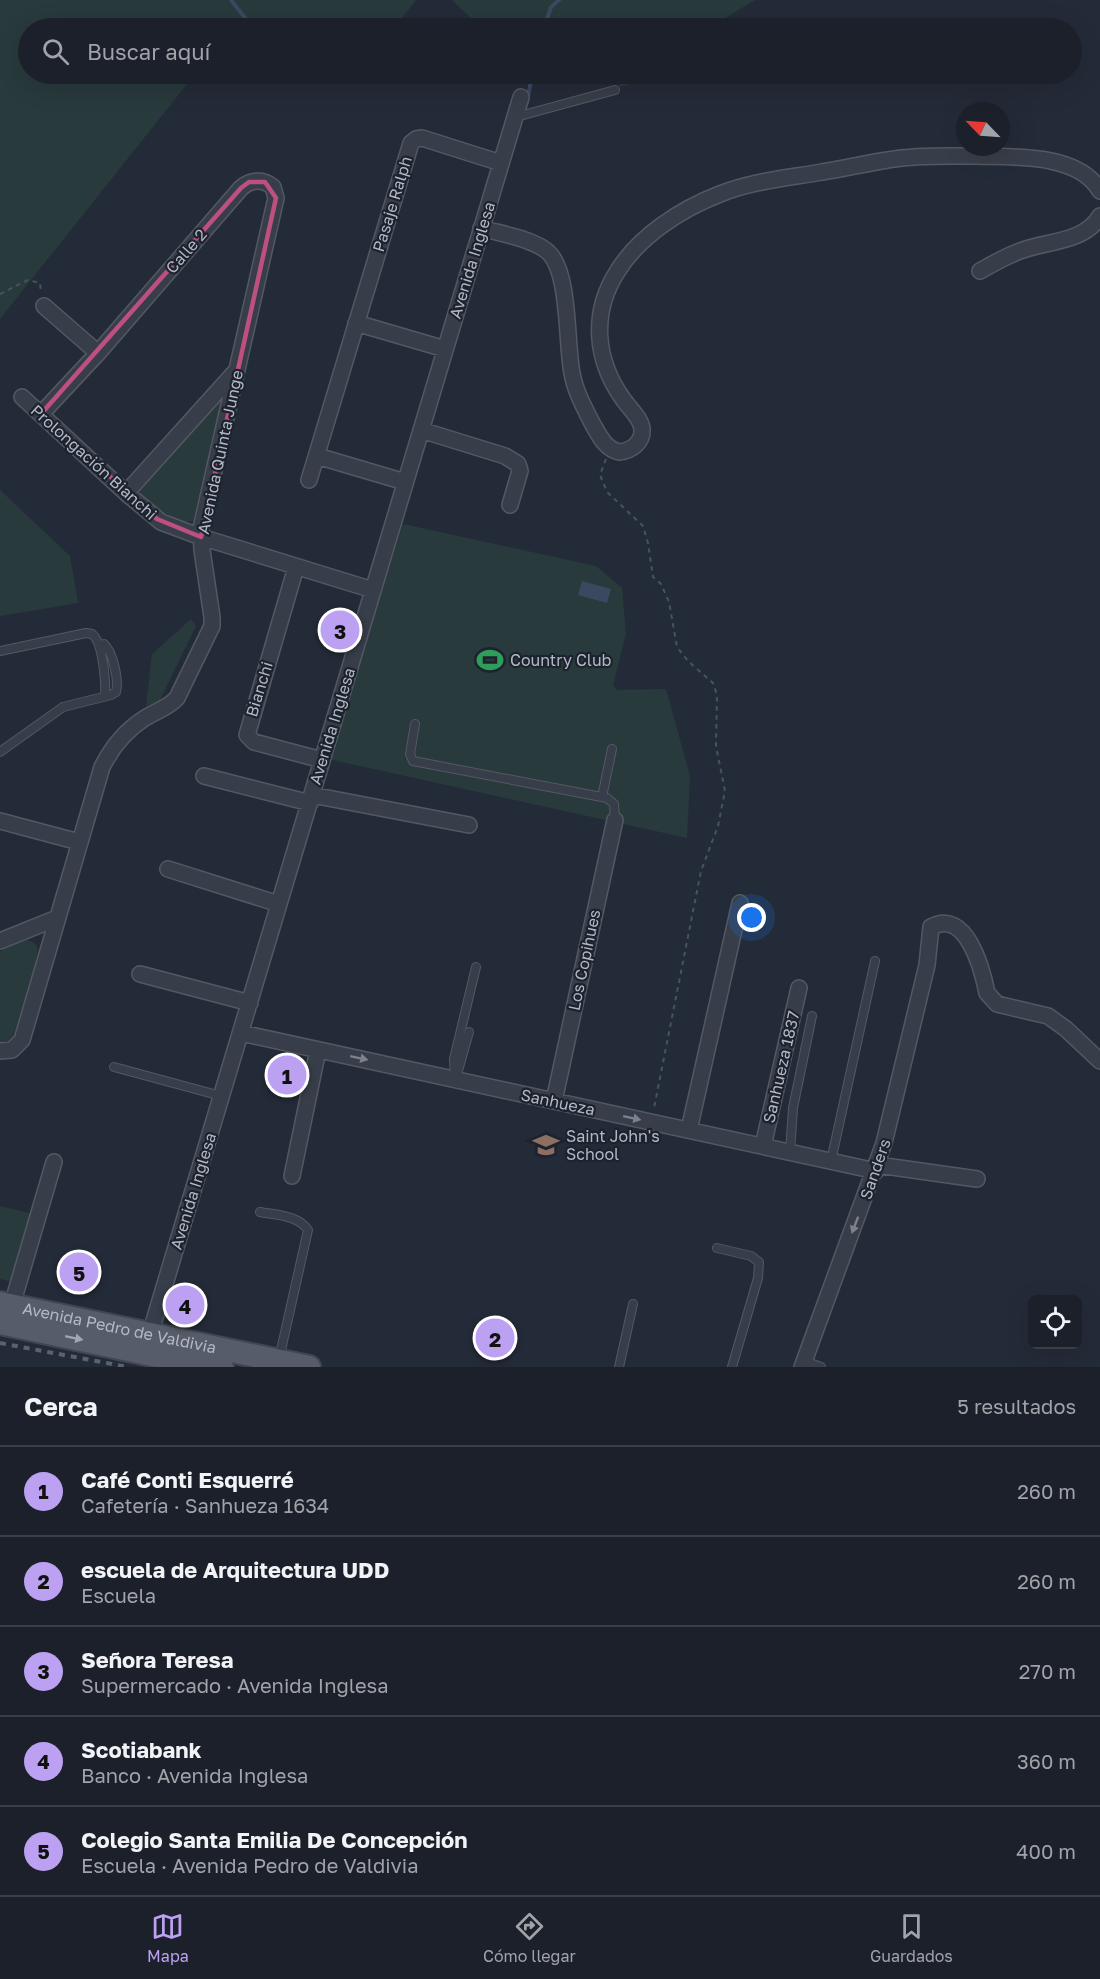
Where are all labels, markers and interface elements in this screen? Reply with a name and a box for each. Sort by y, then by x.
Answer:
search box [18,18,1082,84]
icon: search [39,35,72,68]
text: Buscar aquí [87,38,210,65]
north arrow [956,102,1010,156]
street label: Pasaje Ralph [368,154,416,254]
street label: Avenida Inglesa [445,199,499,321]
street label: Calle 2 [161,225,211,277]
street label: Avenida Quinta Junge [193,368,247,536]
street label: Prolongación Bianchi [27,400,161,524]
pin: 3 [320,608,360,652]
sports icon: Country Club [475,645,505,675]
place label: Country Club [510,650,612,670]
street label: Bianchi [241,659,277,719]
street label: Avenida Inglesa [305,665,359,787]
your location [737,903,766,932]
street label: Los Copihues [564,908,604,1012]
street label: Sanhueza 1837 [758,1009,804,1125]
pin: 1 [268,1052,306,1098]
one-way arrow [350,1054,369,1064]
street label: Sanhueza [519,1084,597,1120]
one-way arrow [623,1113,641,1123]
place label: Saint John's School [566,1126,660,1164]
street label: Avenida Inglesa [166,1130,220,1252]
school or university icon: Saint John's School [531,1130,561,1160]
street label: Sanders [855,1136,895,1202]
one-way arrow [850,1217,860,1235]
pin: 5 [60,1250,98,1294]
pin: 4 [166,1282,204,1328]
map controls [1028,1295,1082,1349]
button: locate [1028,1295,1082,1349]
street label: Avenida Pedro de Valdivia [21,1298,218,1358]
pin: 2 [476,1316,514,1360]
one-way arrow [65,1334,84,1343]
text: Cerca [24,1391,98,1422]
text: 5 resultados [957,1394,1076,1418]
text: Café Conti Esquerré [81,1466,294,1493]
text: 1 [38,1479,49,1503]
text: 260 m [1017,1479,1076,1503]
text: Cafetería · Sanhueza 1634 [81,1493,329,1517]
text: escuela de Arquitectura UDD [81,1556,390,1583]
text: 2 [37,1569,50,1593]
text: 260 m [1017,1569,1076,1593]
text: Escuela [81,1583,156,1607]
text: Señora Teresa [81,1646,234,1673]
text: 3 [37,1659,50,1683]
text: 270 m [1019,1659,1076,1683]
text: Supermercado · Avenida Inglesa [81,1673,388,1697]
text: Scotiabank [81,1736,201,1763]
text: 4 [37,1749,50,1773]
text: 360 m [1017,1749,1076,1773]
text: Banco · Avenida Inglesa [81,1763,308,1787]
text: Colegio Santa Emilia De Concepción [81,1826,468,1853]
text: 5 [37,1839,50,1863]
text: 400 m [1016,1839,1076,1863]
text: Escuela · Avenida Pedro de Valdivia [81,1853,418,1877]
tab: Mapa [147,1910,189,1966]
tab: Cómo llegar [483,1910,576,1966]
tab: Guardados [870,1910,953,1966]

